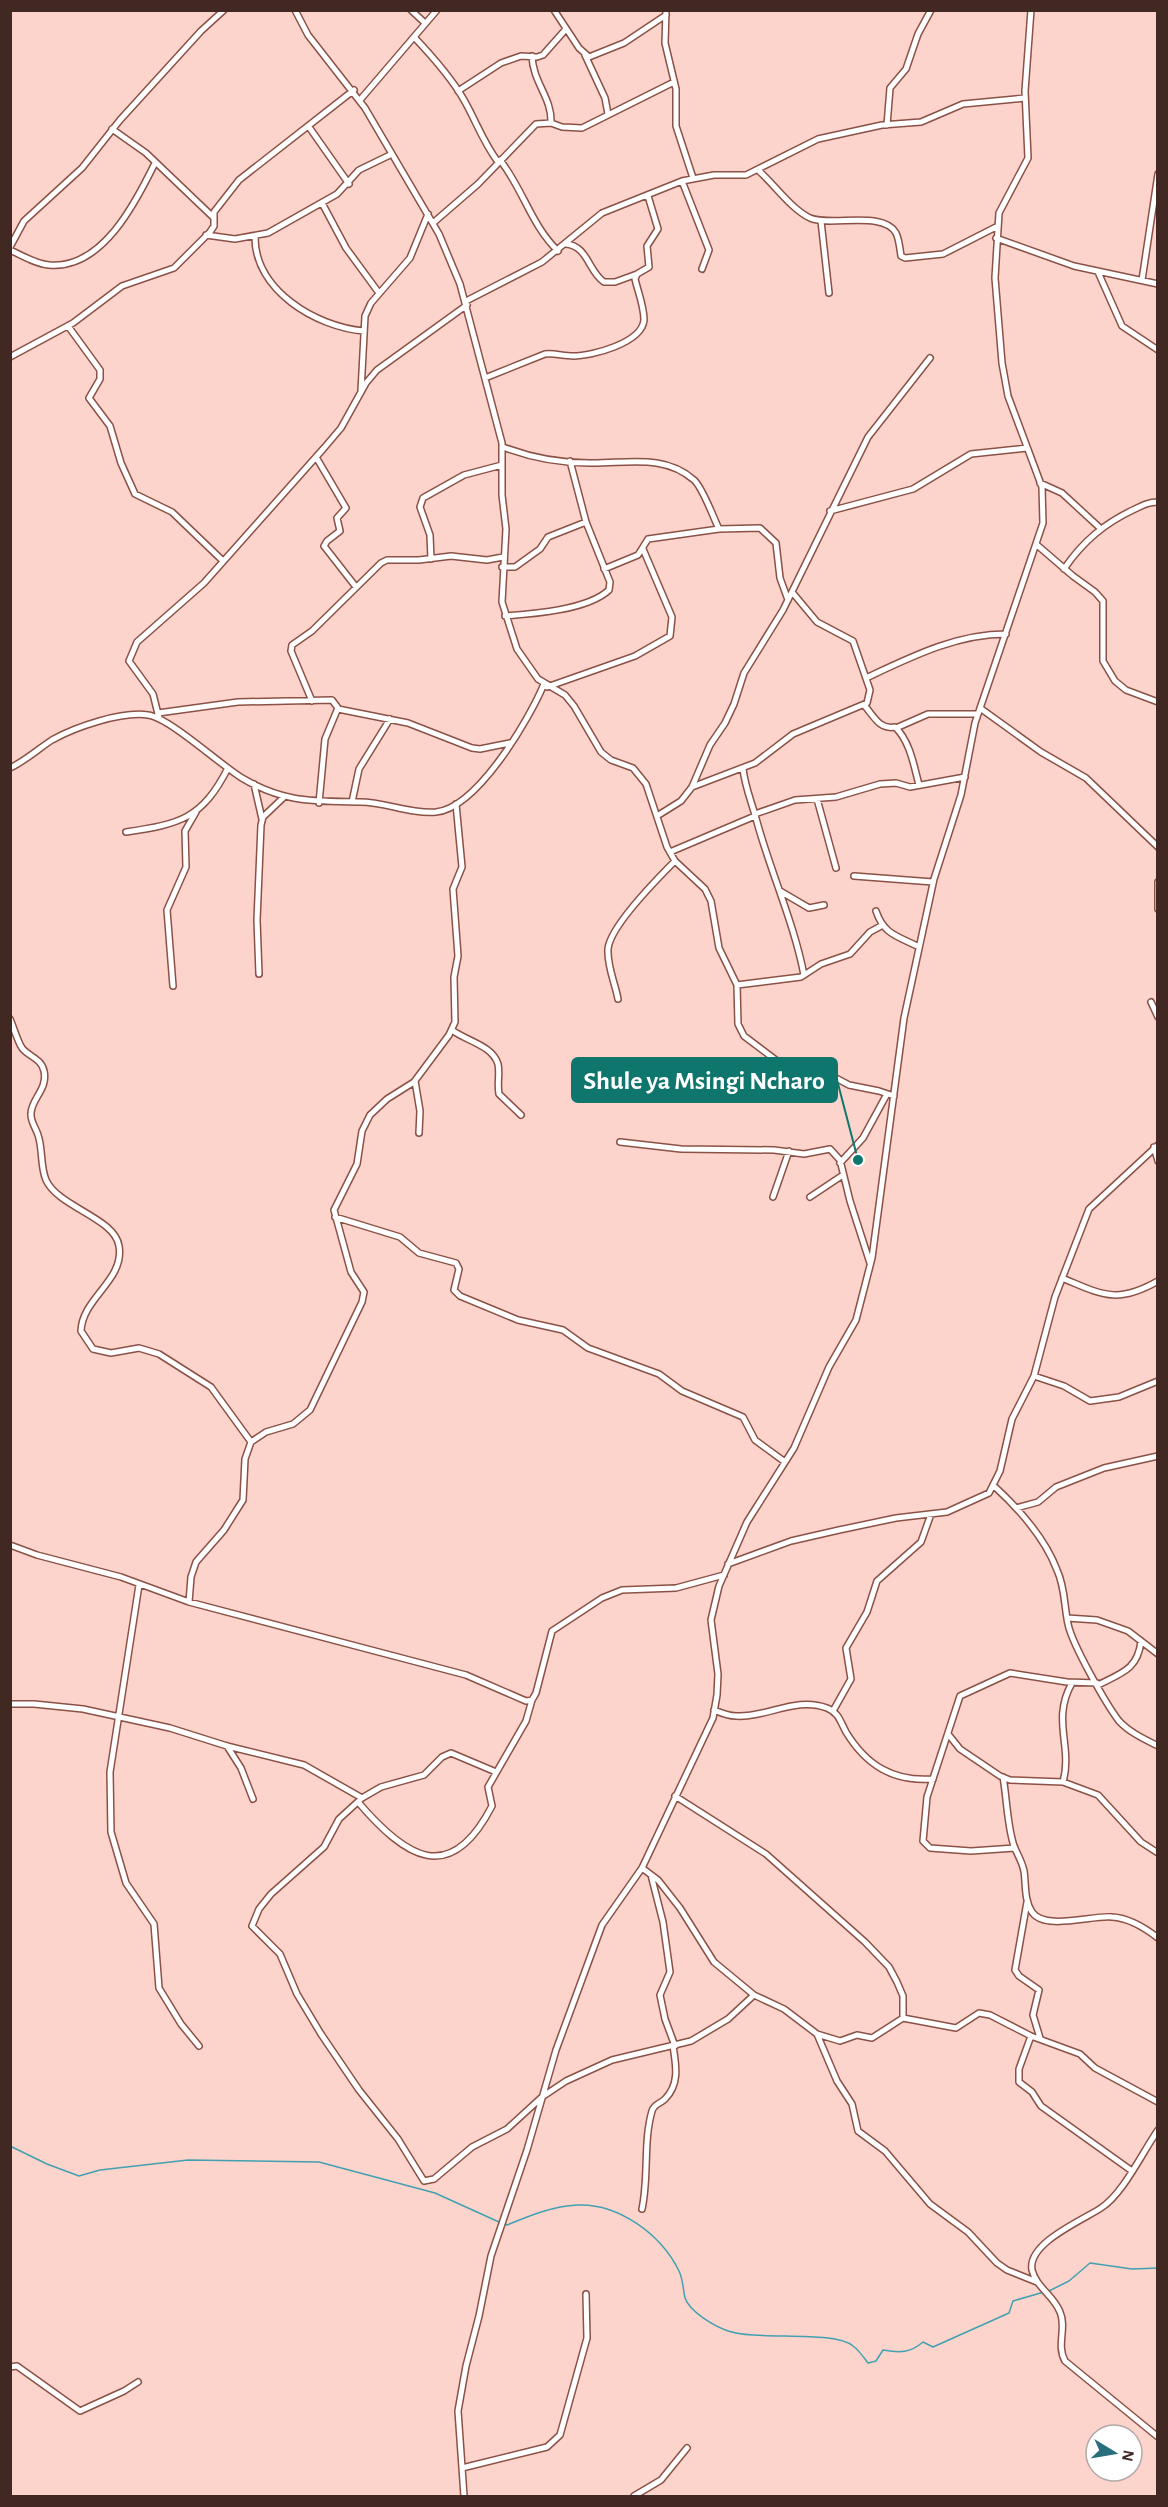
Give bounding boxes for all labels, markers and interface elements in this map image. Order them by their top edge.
callout: Shule ya Msingi Ncharo [572,1058,837,1102]
text: Shule ya Msingi Ncharo [583,1068,825,1094]
north arrow [1084,2423,1144,2483]
text: N [1119,2449,1137,2463]

